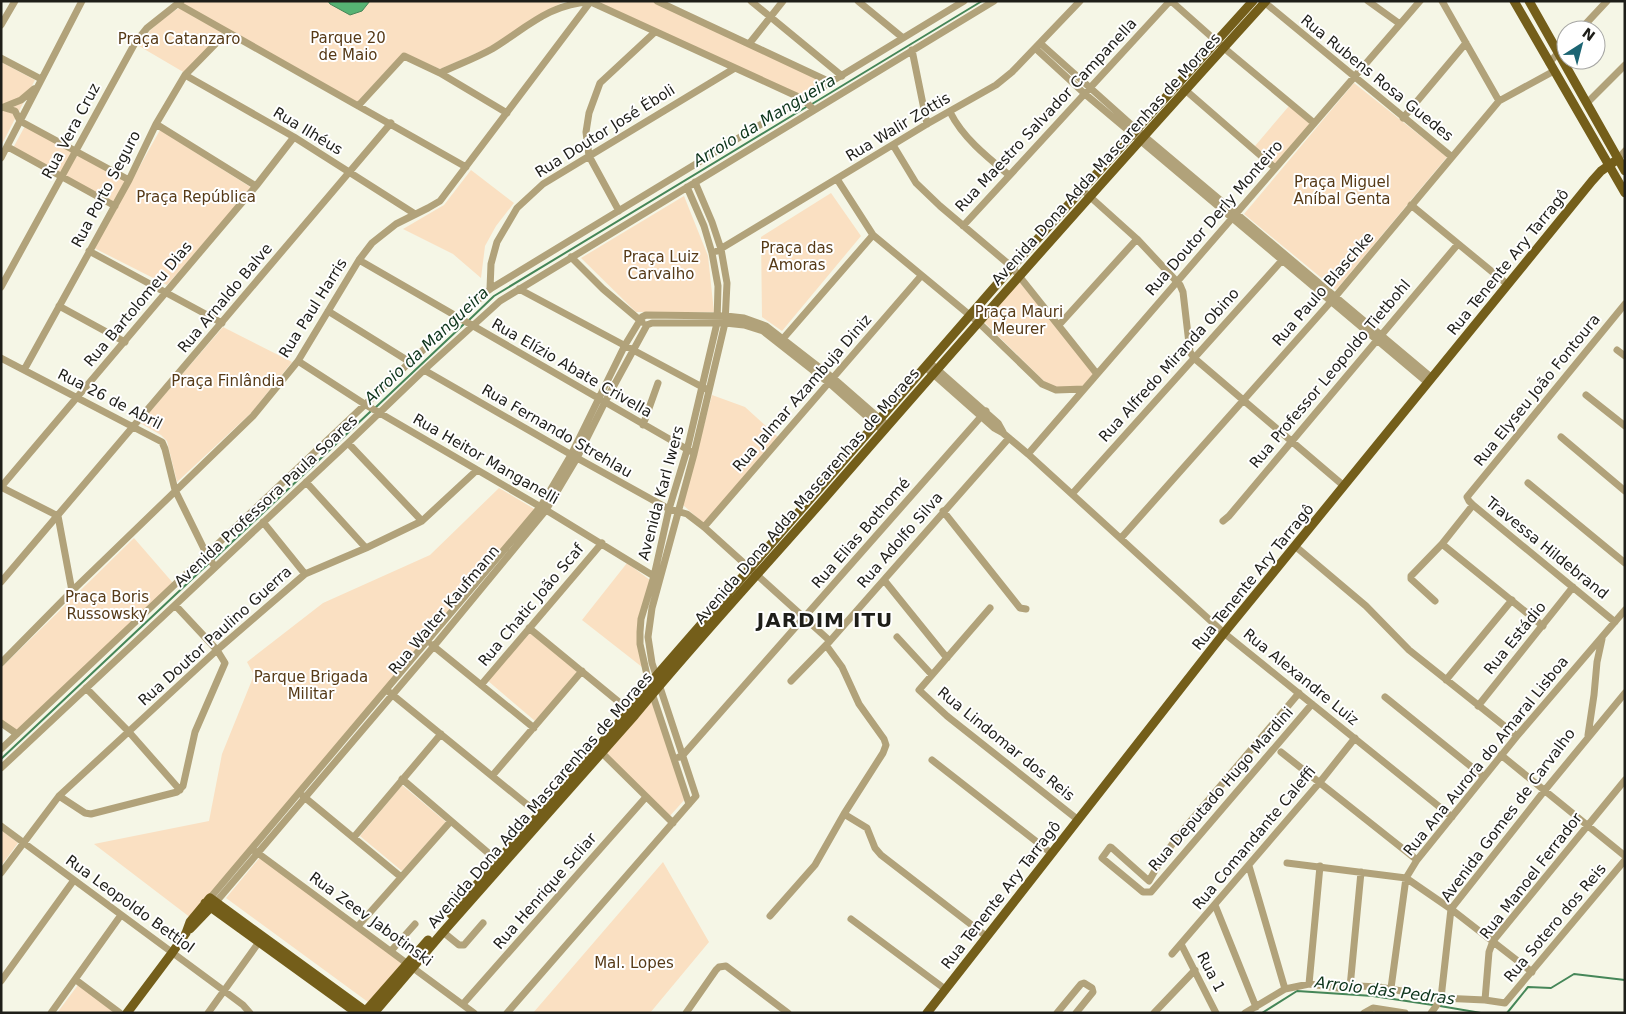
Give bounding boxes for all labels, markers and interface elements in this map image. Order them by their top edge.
street label: Rua Rubens Rosa Guedes [1297,11,1457,145]
street label: Rua Maestro Salvador Campanella [951,15,1141,215]
north arrow [1556,20,1606,70]
text: N [1579,25,1598,44]
park label: Parque 20 de Maio [310,29,386,64]
street label: Avenida Dona Adda Mascarenhas de Moraes [988,29,1224,289]
park label: Praça Catanzaro [118,30,240,48]
water label: Arroio da Mangueira [689,70,839,171]
street label: Rua Vera Cruz [38,80,104,182]
street label: Rua Doutor José Éboli [531,80,678,181]
street label: Rua Walir Zottis [842,89,954,165]
street label: Rua Ilhéus [270,103,346,159]
street label: Rua Porto Seguro [68,128,144,250]
street label: Rua Doutor Derly Monteiro [1142,137,1286,299]
park label: Praça Miguel Aníbal Genta [1293,173,1391,208]
street label: Rua Tenente Ary Tarragô [1443,185,1573,339]
park label: Praça República [136,188,256,206]
street label: Rua Paulo Blaschke [1269,228,1377,350]
street label: Rua Bartolomeu Dias [80,238,196,370]
park label: Praça das Amoras [761,239,834,274]
street label: Rua Arnaldo Balve [174,240,276,356]
park label: Praça Luiz Carvalho [623,248,699,283]
street label: Rua Paul Harris [275,255,351,361]
street label: Rua Professor Leopoldo Tietbohl [1246,276,1414,472]
water label: Arroio da Mangueira [360,283,492,409]
street label: Rua Alfredo Miranda Obino [1095,284,1243,446]
park label: Praça Mauri Meurer [975,303,1063,338]
street label: Rua Elyseu João Fontoura [1470,310,1604,470]
street label: Rua Jalmar Azambuja Diniz [729,311,875,475]
street label: Rua Elízio Abate Crivella [489,315,655,421]
street label: Avenida Dona Adda Mascarenhas de Moraes [691,364,923,628]
street label: Rua 26 de Abril [55,365,165,433]
park label: Praça Finlândia [171,372,285,390]
street label: Rua Fernando Strehlau [479,381,635,481]
street label: Rua Heitor Manganelli [410,410,562,508]
street label: Avenida Professora Paula Soares [171,411,361,591]
street label: Avenida Karl Iwers [634,424,688,562]
street label: Rua Elias Bothomé [808,474,914,592]
street label: Rua Adolfo Silva [853,488,947,592]
street label: Travessa Hildebrand [1481,492,1612,603]
street label: Rua Tenente Ary Tarragô [1188,500,1318,654]
street label: Rua Chatic João Scaf [474,540,588,670]
street label: Rua Walter Kaufmann [385,542,503,678]
street label: Rua Doutor Paulino Guerra [135,562,295,710]
park label: Praça Boris Russowsky [65,588,149,623]
street label: Rua Estádio [1480,598,1550,678]
district label: JARDIM ITU [755,608,893,632]
street label: Rua Alexandre Luiz [1240,625,1362,729]
street label: Rua Ana Aurora do Amaral Lisboa [1400,652,1572,860]
park label: Parque Brigada Militar [254,668,368,703]
street label: Avenida Dona Adda Mascarenhas de Moraes [424,668,656,932]
street label: Rua Lindomar dos Reis [934,683,1078,805]
street label: Rua Deputado Hugo Mardini [1145,703,1297,875]
street label: Avenida Gomes de Carvalho [1437,725,1579,905]
street label: Rua Comandante Caleffi [1189,763,1319,913]
street label: Rua Manoel Ferrador [1476,809,1586,943]
street label: Rua Tenente Ary Tarragô [938,817,1064,973]
street label: Rua Henrique Scliar [490,829,601,953]
street label: Rua Leopoldo Bettiol [62,851,198,957]
street label: Rua Sotero dos Reis [1500,860,1610,986]
street label: Rua Zeev Jabotinski [306,868,436,970]
street label: Rua 1 [1193,949,1229,995]
park label: Mal. Lopes [594,954,674,972]
water label: Arroio das Pedras [1313,972,1456,1009]

